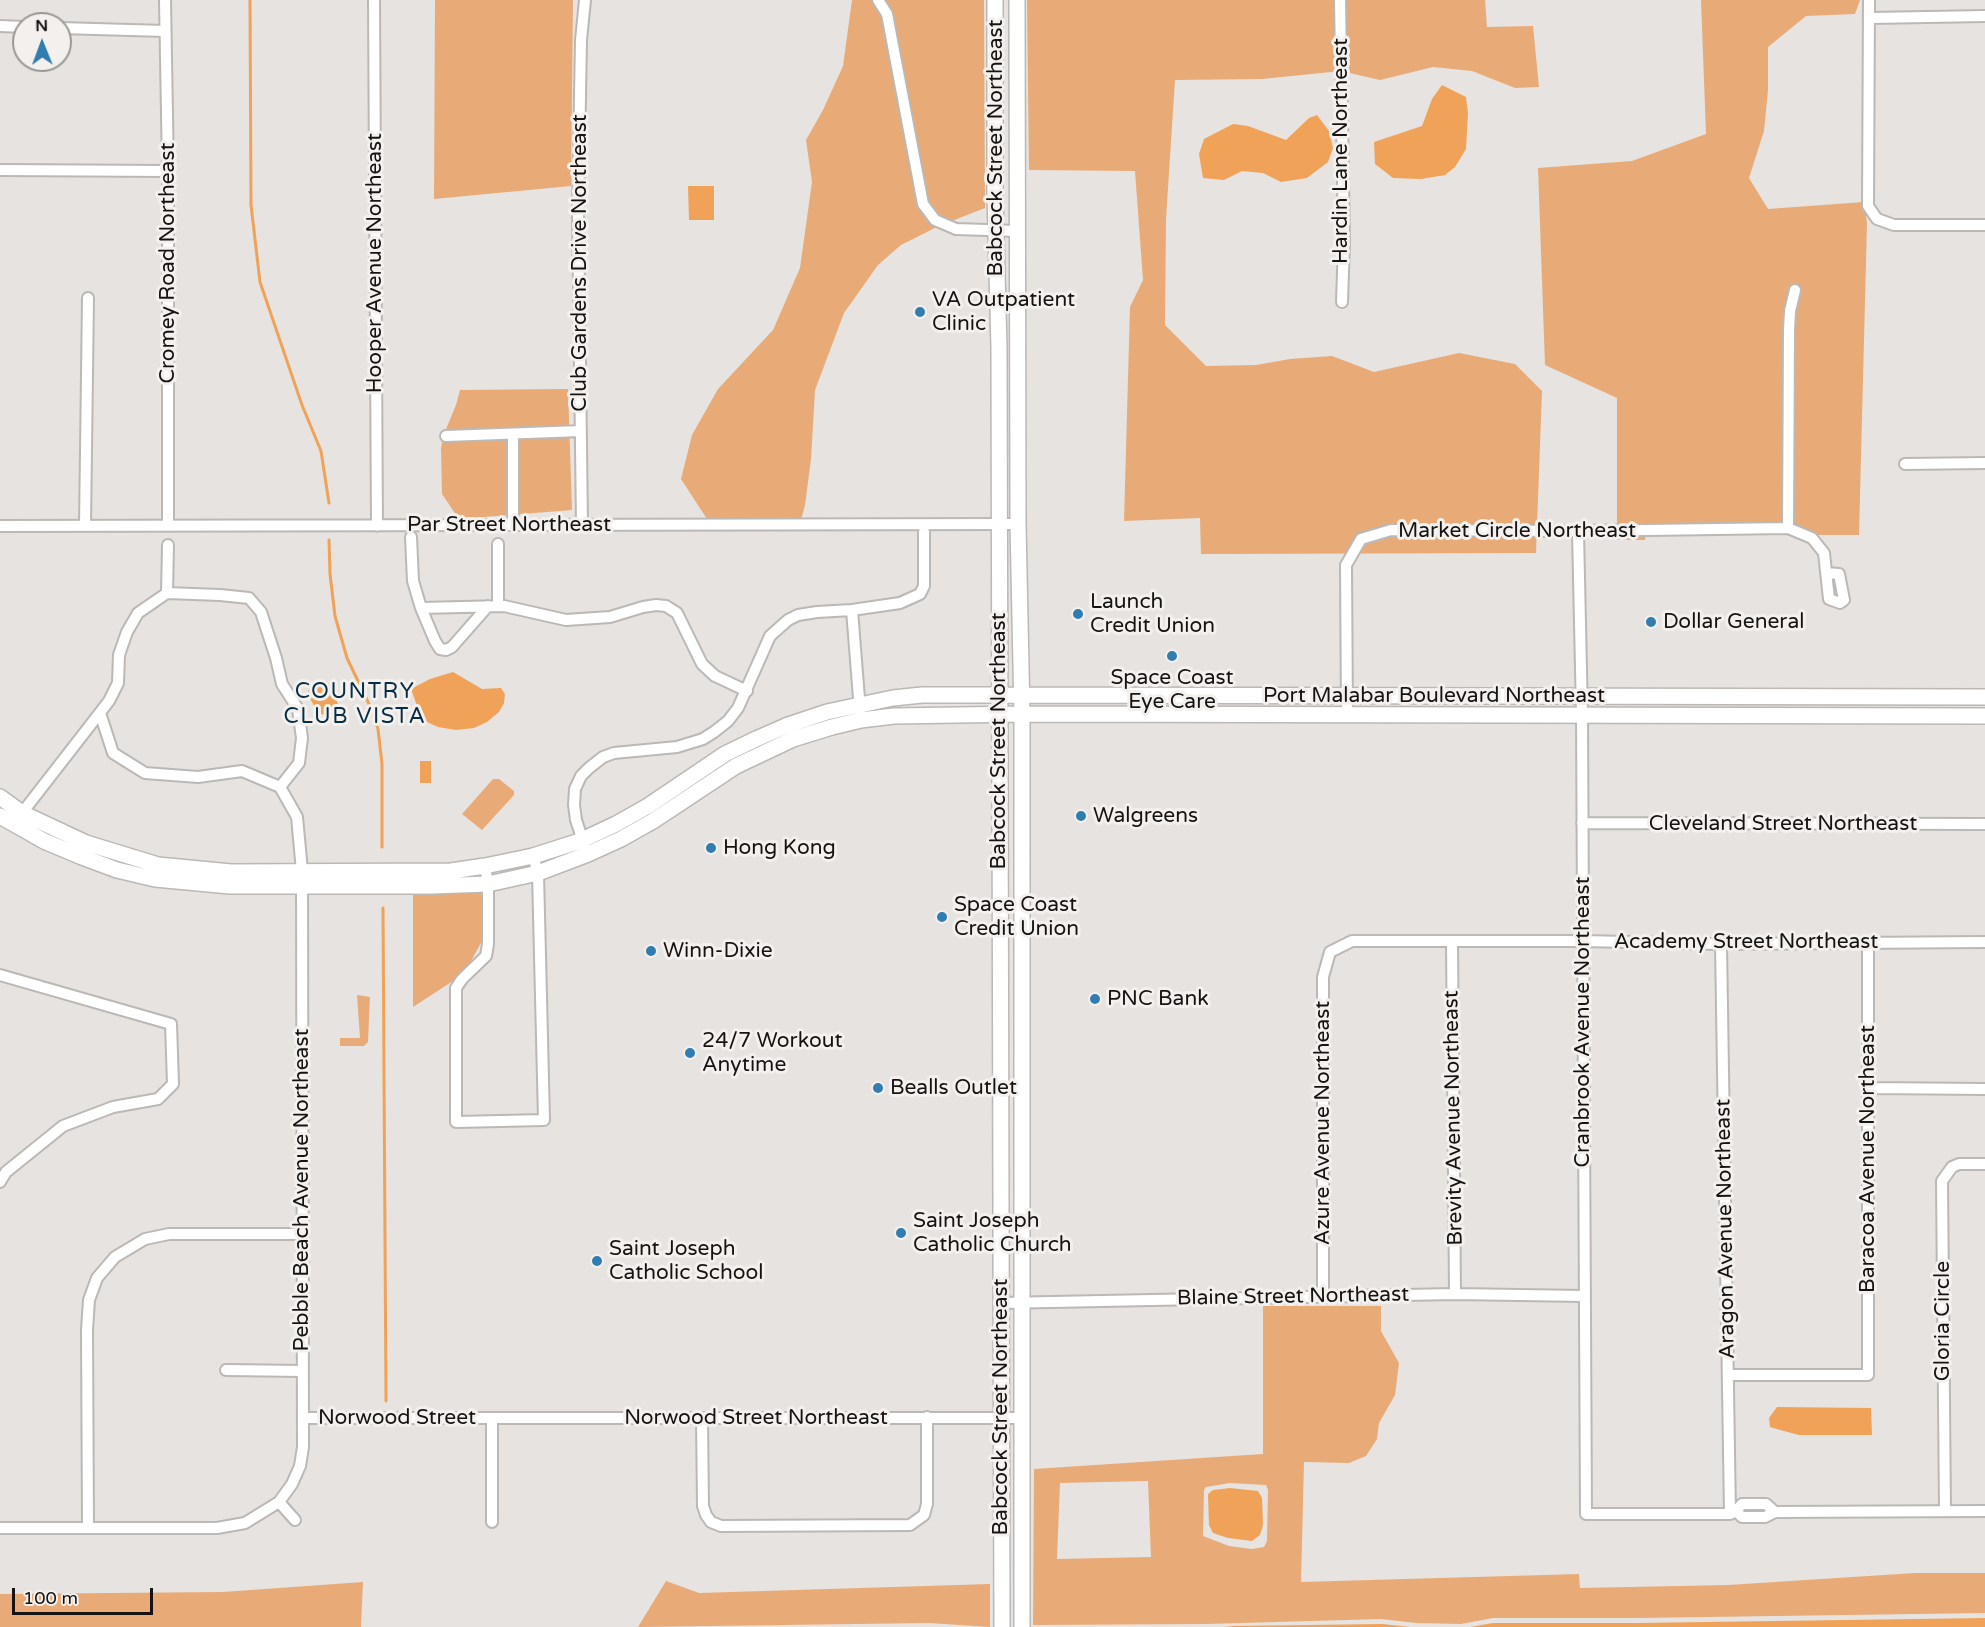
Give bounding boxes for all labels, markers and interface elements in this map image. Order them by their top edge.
north arrow [12,12,72,72]
text: N [35,16,48,36]
street label: Babcock Street Northeast [983,20,1009,276]
street label: Hardin Lane Northeast [1328,38,1354,264]
street label: Club Gardens Drive Northeast [567,114,593,412]
street label: Hooper Avenue Northeast [362,133,388,393]
street label: Cromey Road Northeast [155,143,181,383]
place label: VA Outpatient Clinic [932,287,1075,337]
marker: VA Outpatient Clinic [913,305,927,319]
street label: Par Street Northeast [407,512,611,538]
street label: Market Circle Northeast [1398,518,1636,544]
place label: Launch Credit Union [1090,589,1215,639]
marker: Launch Credit Union [1071,607,1085,621]
place label: Dollar General [1663,609,1804,635]
street label: Babcock Street Northeast [986,613,1012,869]
marker: Dollar General [1644,615,1658,629]
marker: Space Coast Eye Care [1165,649,1179,663]
place label: Space Coast Eye Care [1110,665,1234,715]
district label: COUNTRY CLUB VISTA [284,679,426,730]
street label: Port Malabar Boulevard Northeast [1263,683,1605,709]
place label: Walgreens [1093,803,1198,829]
marker: Walgreens [1074,809,1088,823]
street label: Cleveland Street Northeast [1649,811,1917,837]
place label: Hong Kong [723,835,836,861]
marker: Hong Kong [704,841,718,855]
street label: Cranbrook Avenue Northeast [1570,876,1596,1168]
place label: Space Coast Credit Union [954,892,1079,942]
marker: Space Coast Credit Union [935,910,949,924]
street label: Academy Street Northeast [1614,929,1878,955]
place label: Winn-Dixie [663,938,773,964]
marker: Winn-Dixie [644,944,658,958]
place label: PNC Bank [1107,986,1209,1012]
street label: Brevity Avenue Northeast [1439,990,1469,1246]
marker: PNC Bank [1088,992,1102,1006]
street label: Azure Avenue Northeast [1310,1001,1336,1245]
street label: Baracoa Avenue Northeast [1855,1025,1881,1293]
place label: 24/7 Workout Anytime [702,1028,842,1078]
street label: Pebble Beach Avenue Northeast [289,1029,315,1351]
marker: 24/7 Workout Anytime [683,1046,697,1060]
place label: Bealls Outlet [890,1075,1017,1101]
marker: Bealls Outlet [871,1081,885,1095]
street label: Aragon Avenue Northeast [1711,1099,1741,1359]
place label: Saint Joseph Catholic Church [913,1208,1072,1258]
marker: Saint Joseph Catholic Church [894,1226,908,1240]
place label: Saint Joseph Catholic School [609,1236,764,1286]
marker: Saint Joseph Catholic School [590,1254,604,1268]
street label: Gloria Circle [1930,1261,1956,1381]
street label: Babcock Street Northeast [988,1279,1014,1535]
street label: Blaine Street Northeast [1177,1282,1409,1312]
street label: Norwood Street [318,1405,476,1431]
street label: Norwood Street Northeast [624,1405,888,1431]
scale bar [15,1576,156,1614]
text: 100 m [23,1587,78,1609]

